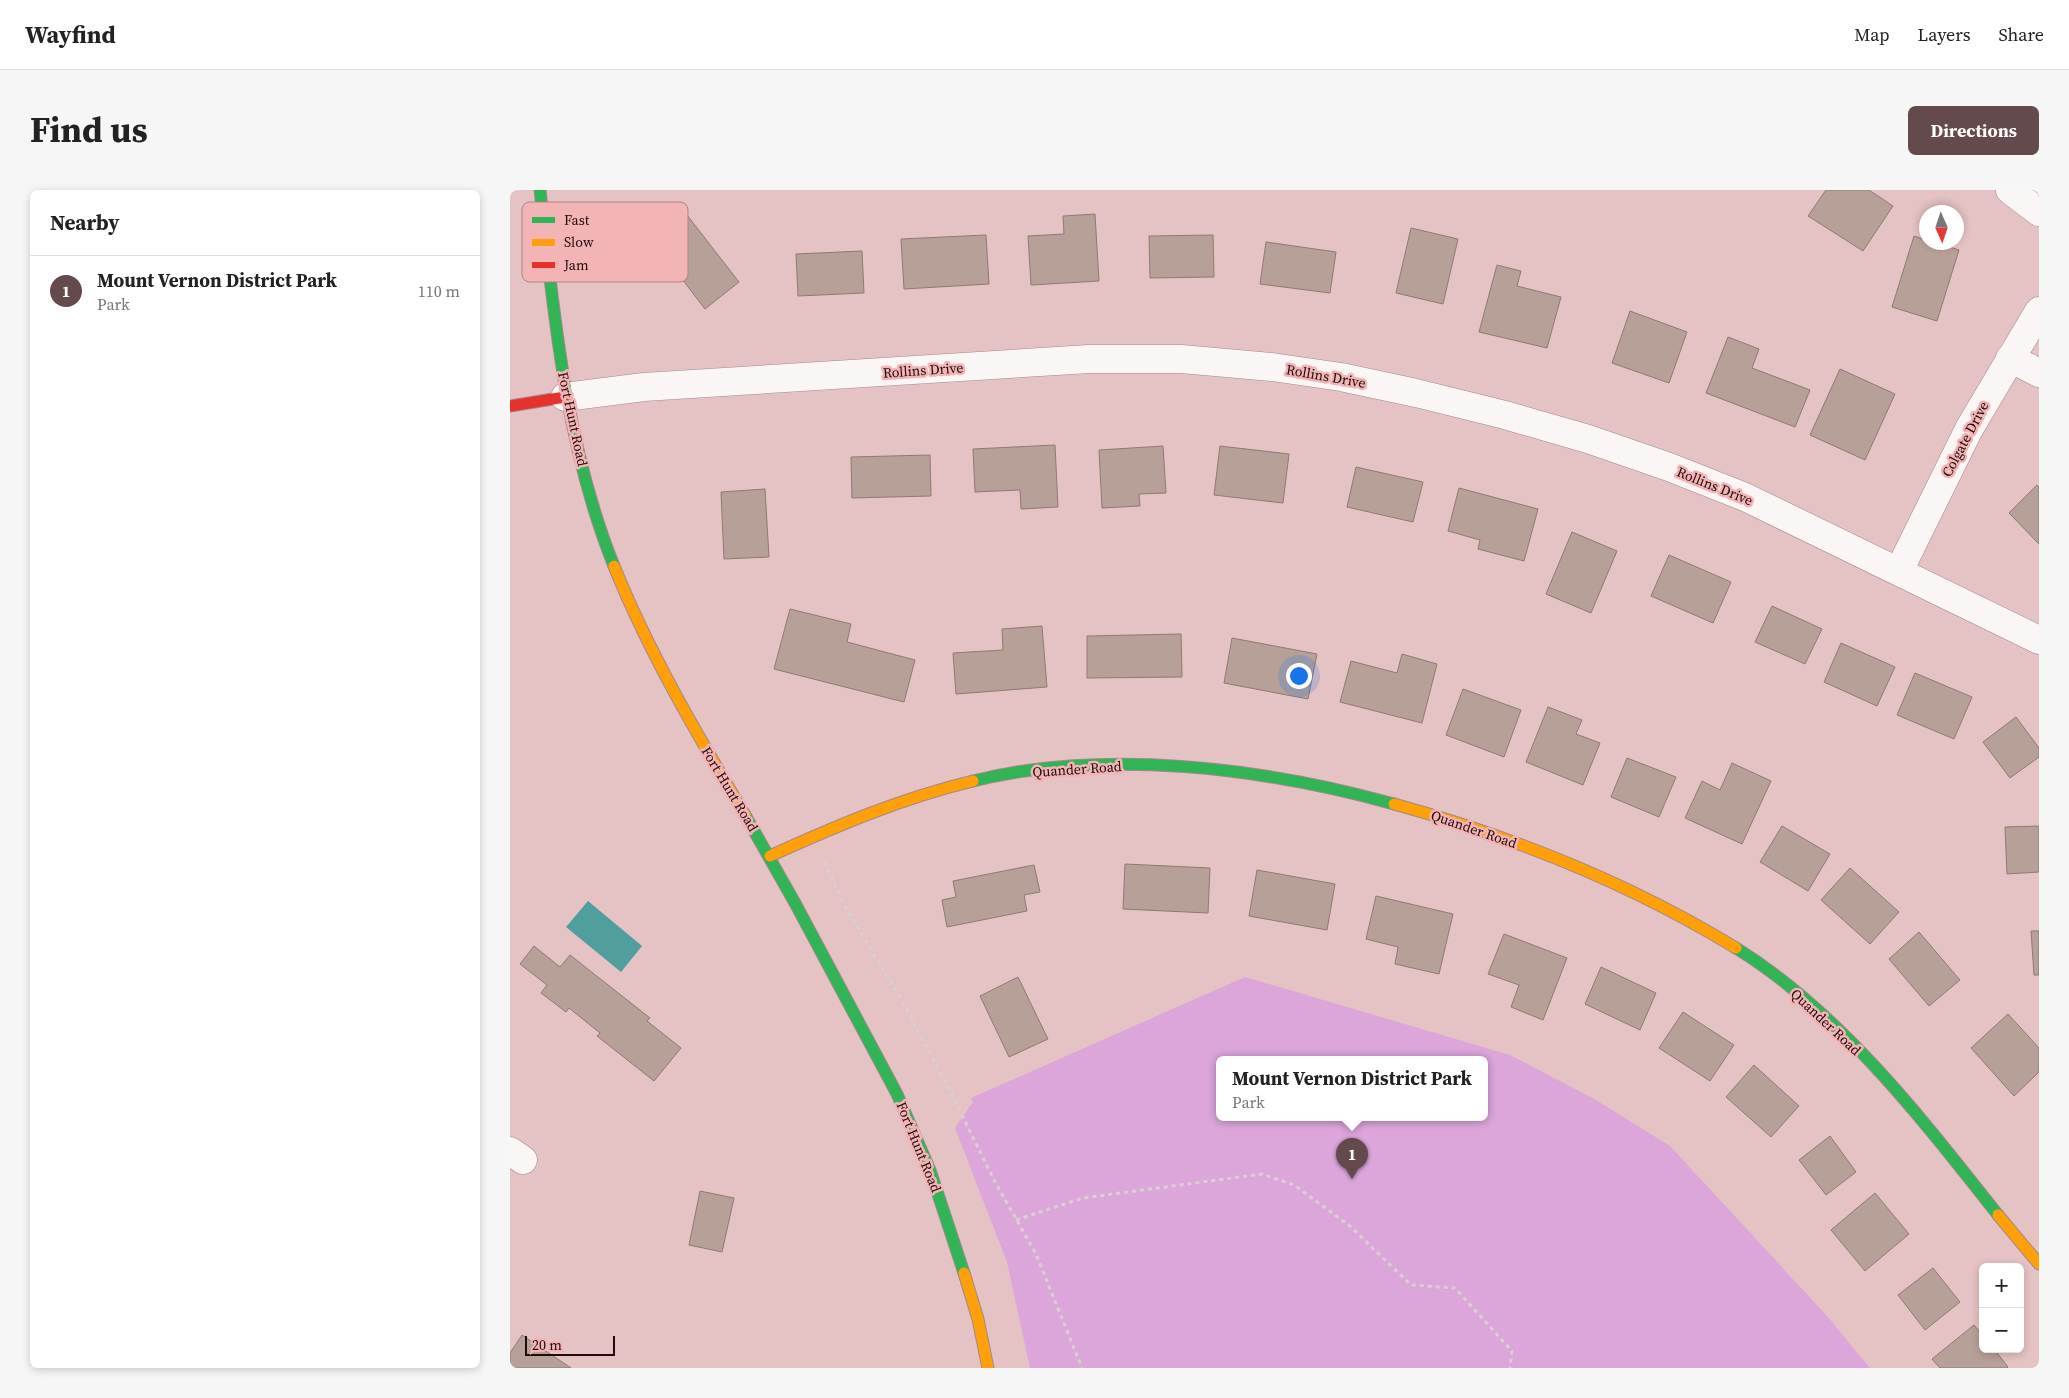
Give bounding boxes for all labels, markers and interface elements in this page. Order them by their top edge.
text: Wayfind [25,18,116,51]
text: Map [1854,22,1889,47]
text: Layers [1917,22,1970,47]
text: Share [1998,22,2044,47]
text: Find us [30,106,148,154]
button: Directions [1908,106,2039,155]
legend [522,202,688,282]
north arrow [1919,205,1964,250]
text: Nearby [50,208,120,237]
text: Fast [564,210,590,230]
text: Slow [564,232,594,252]
text: Jam [563,255,589,275]
text: Mount Vernon District Park [97,267,337,293]
text: 1 [62,280,70,302]
text: 110 m [418,280,460,302]
text: Park [97,293,130,315]
street label: Rollins Drive [882,357,964,383]
street label: Rollins Drive [1285,359,1367,393]
street label: Fort Hunt Road [553,370,593,468]
street label: Colgate Drive [1937,398,1993,480]
street label: Rollins Drive [1674,462,1756,510]
your location [1286,663,1312,689]
street label: Fort Hunt Road [697,743,763,835]
street label: Quander Road [1032,756,1122,782]
street label: Quander Road [1428,805,1520,853]
street label: Quander Road [1786,984,1866,1060]
popup [1216,1056,1488,1121]
text: Mount Vernon District Park [1232,1065,1472,1091]
text: Park [1232,1091,1265,1113]
street label: Fort Hunt Road [892,1099,946,1195]
pin: 1 [1336,1138,1368,1179]
map controls [1979,1263,2024,1353]
button: + [1979,1263,2024,1308]
button: − [1979,1308,2024,1353]
scale bar [525,1333,615,1356]
text: 20 m [532,1335,562,1355]

